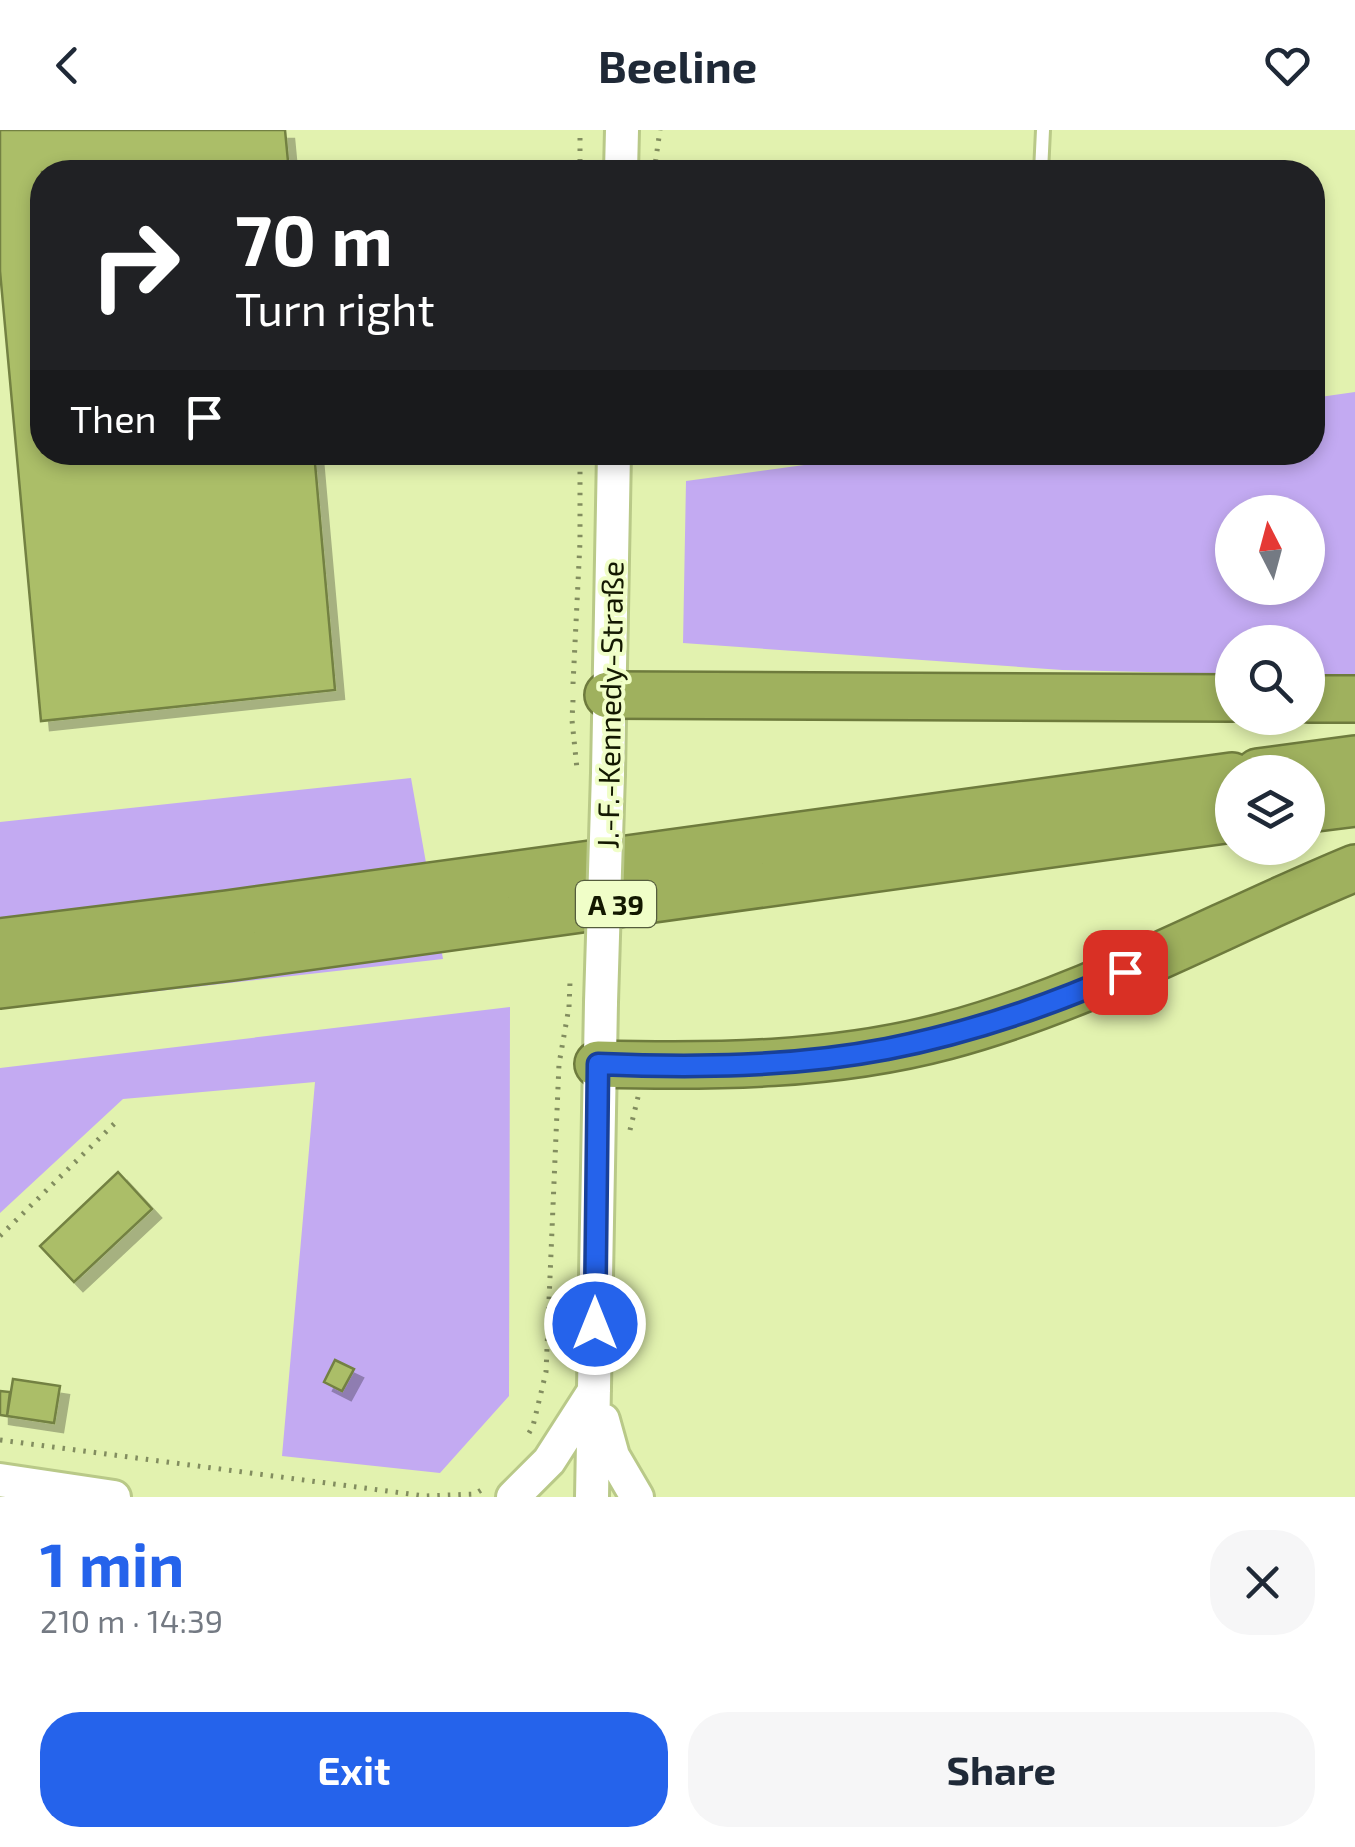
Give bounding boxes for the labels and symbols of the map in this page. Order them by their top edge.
north arrow [1215,495,1325,605]
street label: J.-F.-Kennedy-Straße [588,561,630,849]
road number: A 39 [576,881,656,927]
pin [1083,930,1168,1015]
position arrow [543,1272,647,1376]

